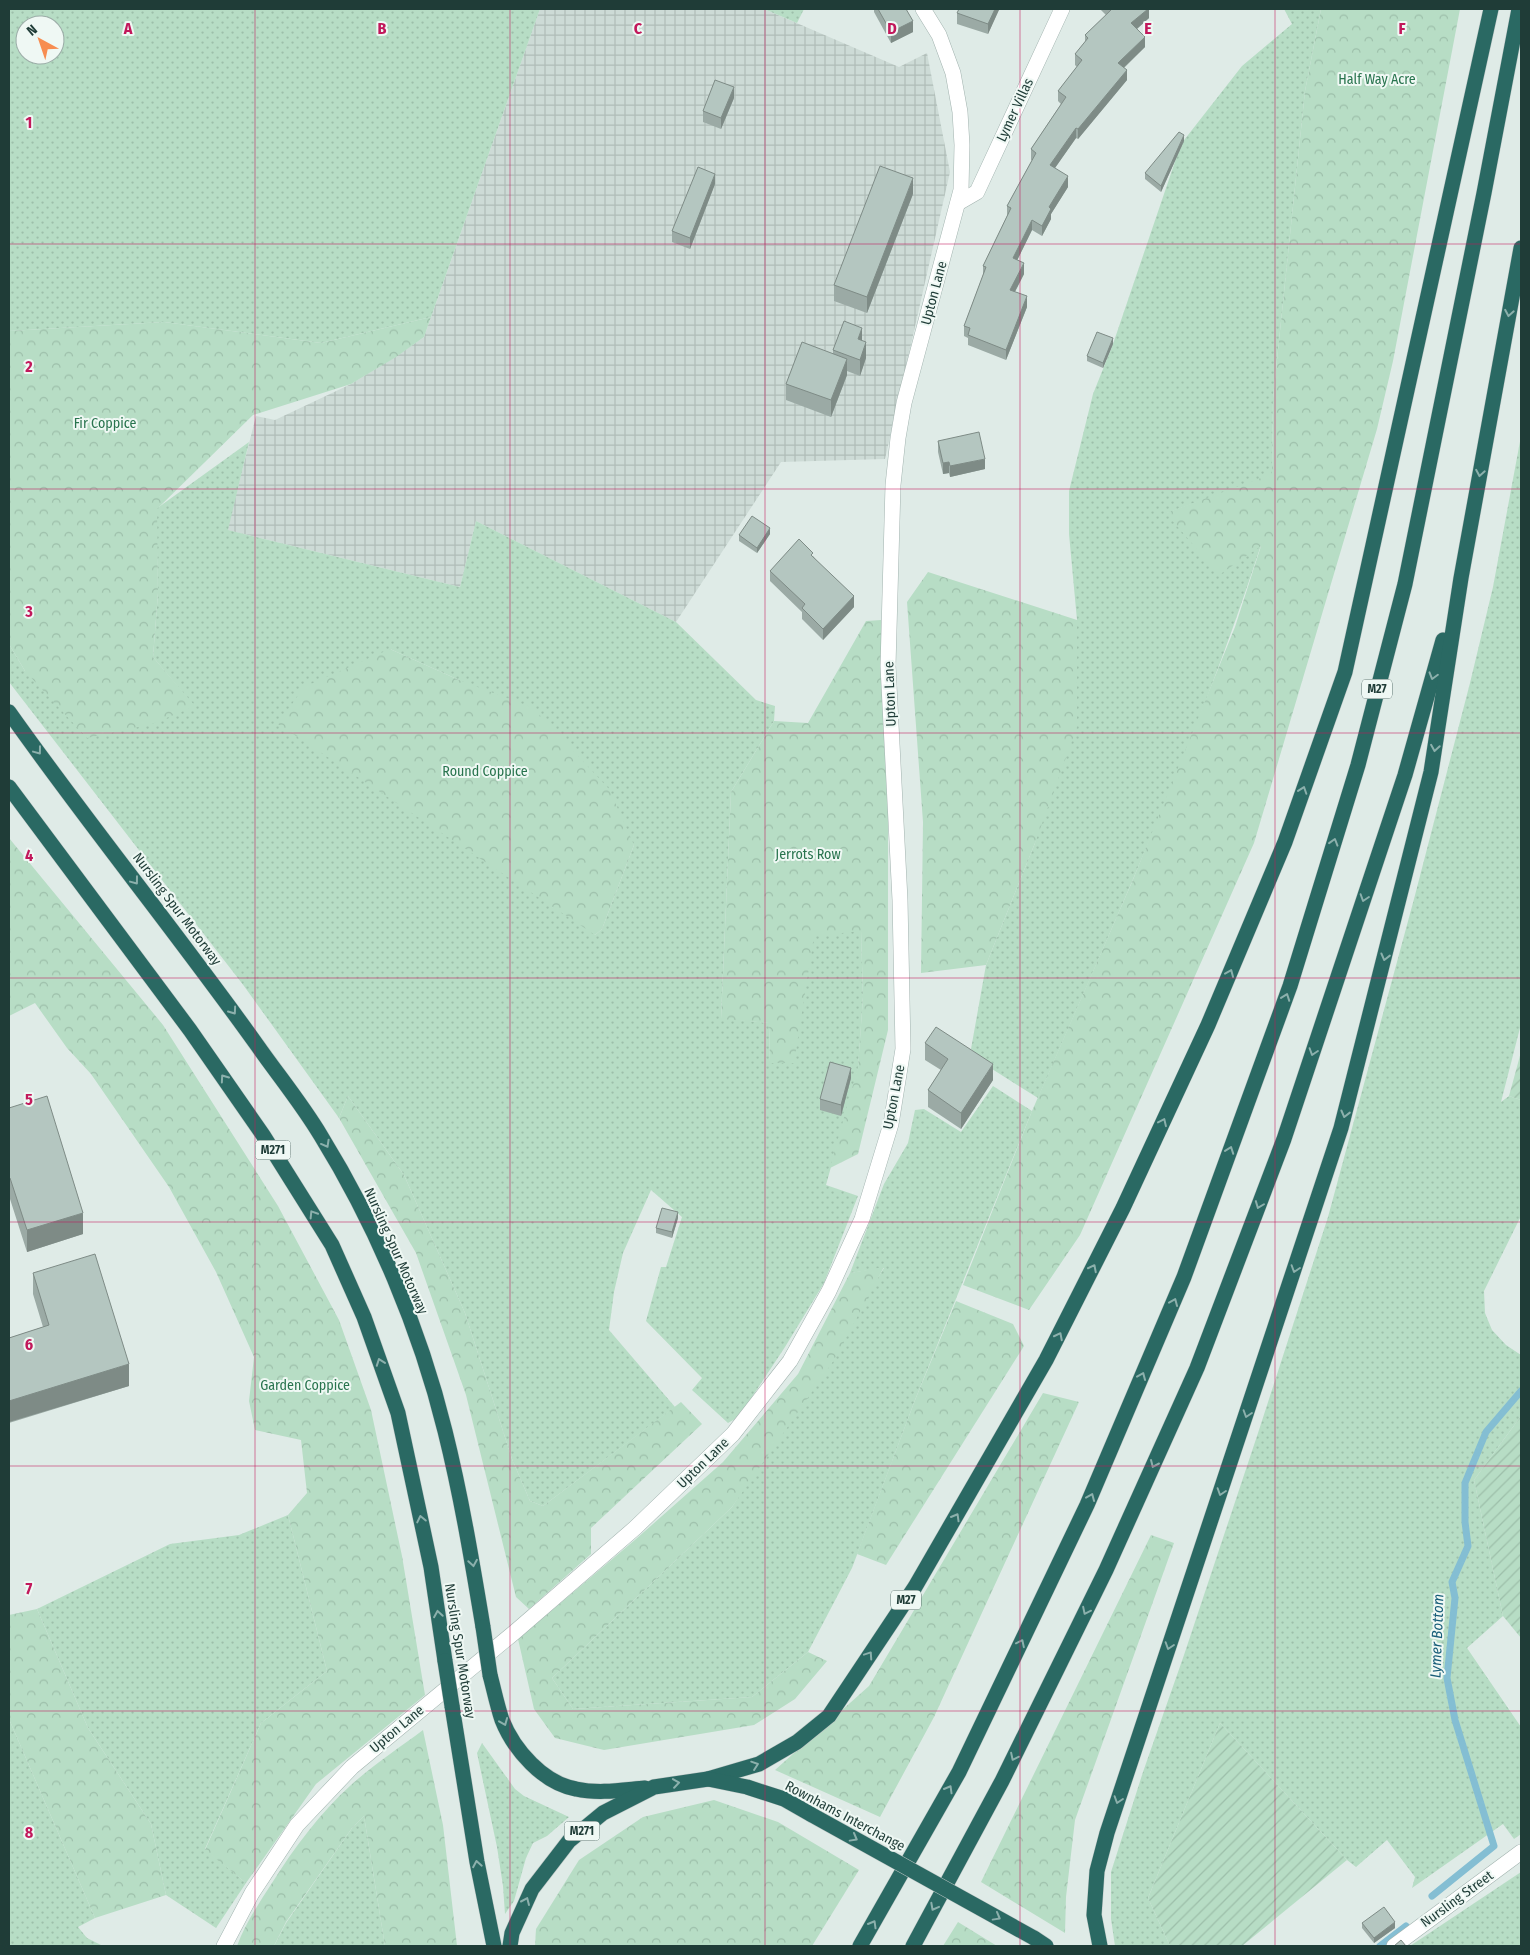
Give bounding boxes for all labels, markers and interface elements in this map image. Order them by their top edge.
north arrow [15,15,65,65]
text: A [123,19,133,38]
text: B [378,19,387,38]
text: C [634,19,643,38]
text: D [887,19,897,38]
text: E [1144,19,1152,38]
text: F [1398,19,1406,38]
text: N [23,21,41,40]
park label: Half Way Acre [1338,71,1416,88]
street label: Lymer Villas [993,76,1037,144]
text: 1 [26,113,32,132]
street label: Upton Lane [917,259,951,327]
one-way arrow [1505,308,1515,317]
text: 2 [24,357,33,376]
park label: Fir Coppice [74,415,136,432]
one-way arrow [1476,468,1486,477]
text: 3 [24,602,33,621]
street label: Upton Lane [880,661,900,727]
one-way arrow [1429,671,1439,679]
road number: M27 [1362,680,1392,699]
one-way arrow [1430,744,1441,752]
one-way arrow [32,745,40,754]
park label: Round Coppice [442,763,528,780]
one-way arrow [1297,786,1307,795]
one-way arrow [1328,838,1338,846]
text: 4 [25,846,33,865]
park label: Jerrots Row [775,846,841,863]
street label: Nursling Spur Motorway [129,849,225,969]
one-way arrow [130,875,138,884]
one-way arrow [1360,893,1370,901]
one-way arrow [1380,952,1390,960]
one-way arrow [1223,969,1234,978]
one-way arrow [1280,993,1290,1002]
one-way arrow [227,1005,236,1015]
one-way arrow [1309,1047,1319,1056]
street label: Upton Lane [879,1063,909,1131]
one-way arrow [221,1075,230,1084]
text: 5 [25,1090,33,1109]
one-way arrow [1340,1110,1351,1119]
one-way arrow [1157,1118,1167,1127]
one-way arrow [320,1139,330,1148]
road number: M271 [256,1140,290,1160]
one-way arrow [1224,1146,1234,1154]
street label: Nursling Spur Motorway [360,1185,432,1318]
one-way arrow [1255,1200,1265,1209]
one-way arrow [309,1211,319,1220]
one-way arrow [1087,1264,1097,1273]
one-way arrow [1290,1264,1300,1272]
one-way arrow [1167,1298,1178,1307]
one-way arrow [1053,1332,1063,1341]
text: 6 [25,1335,33,1354]
one-way arrow [376,1358,386,1367]
one-way arrow [1136,1372,1147,1381]
park label: Garden Coppice [260,1377,350,1394]
one-way arrow [1242,1409,1252,1417]
street label: Upton Lane [674,1434,732,1492]
one-way arrow [1149,1459,1160,1468]
one-way arrow [1216,1487,1226,1495]
one-way arrow [1084,1493,1095,1502]
one-way arrow [949,1514,959,1523]
one-way arrow [416,1515,426,1523]
one-way arrow [467,1559,477,1567]
text: 7 [26,1579,33,1598]
street label: Nursling Spur Motorway [441,1582,479,1721]
road number: M27 [891,1590,921,1610]
water label: Lymer Bottom [1427,1594,1447,1678]
one-way arrow [1082,1606,1092,1615]
one-way arrow [433,1609,444,1617]
one-way arrow [1015,1639,1025,1648]
one-way arrow [1165,1641,1175,1649]
one-way arrow [863,1651,872,1661]
street label: Upton Lane [367,1701,428,1757]
one-way arrow [498,1717,508,1725]
one-way arrow [1010,1752,1020,1761]
one-way arrow [750,1761,758,1771]
street label: Rownhams Interchange [782,1777,908,1855]
one-way arrow [672,1779,681,1789]
one-way arrow [943,1786,953,1795]
one-way arrow [1114,1795,1124,1804]
road number: M271 [564,1822,600,1840]
text: 8 [25,1823,34,1842]
one-way arrow [849,1832,858,1842]
one-way arrow [473,1860,483,1869]
street label: Nursling Street [1417,1867,1497,1931]
one-way arrow [520,1897,531,1906]
one-way arrow [930,1901,940,1910]
one-way arrow [991,1911,1000,1921]
one-way arrow [866,1920,876,1929]

